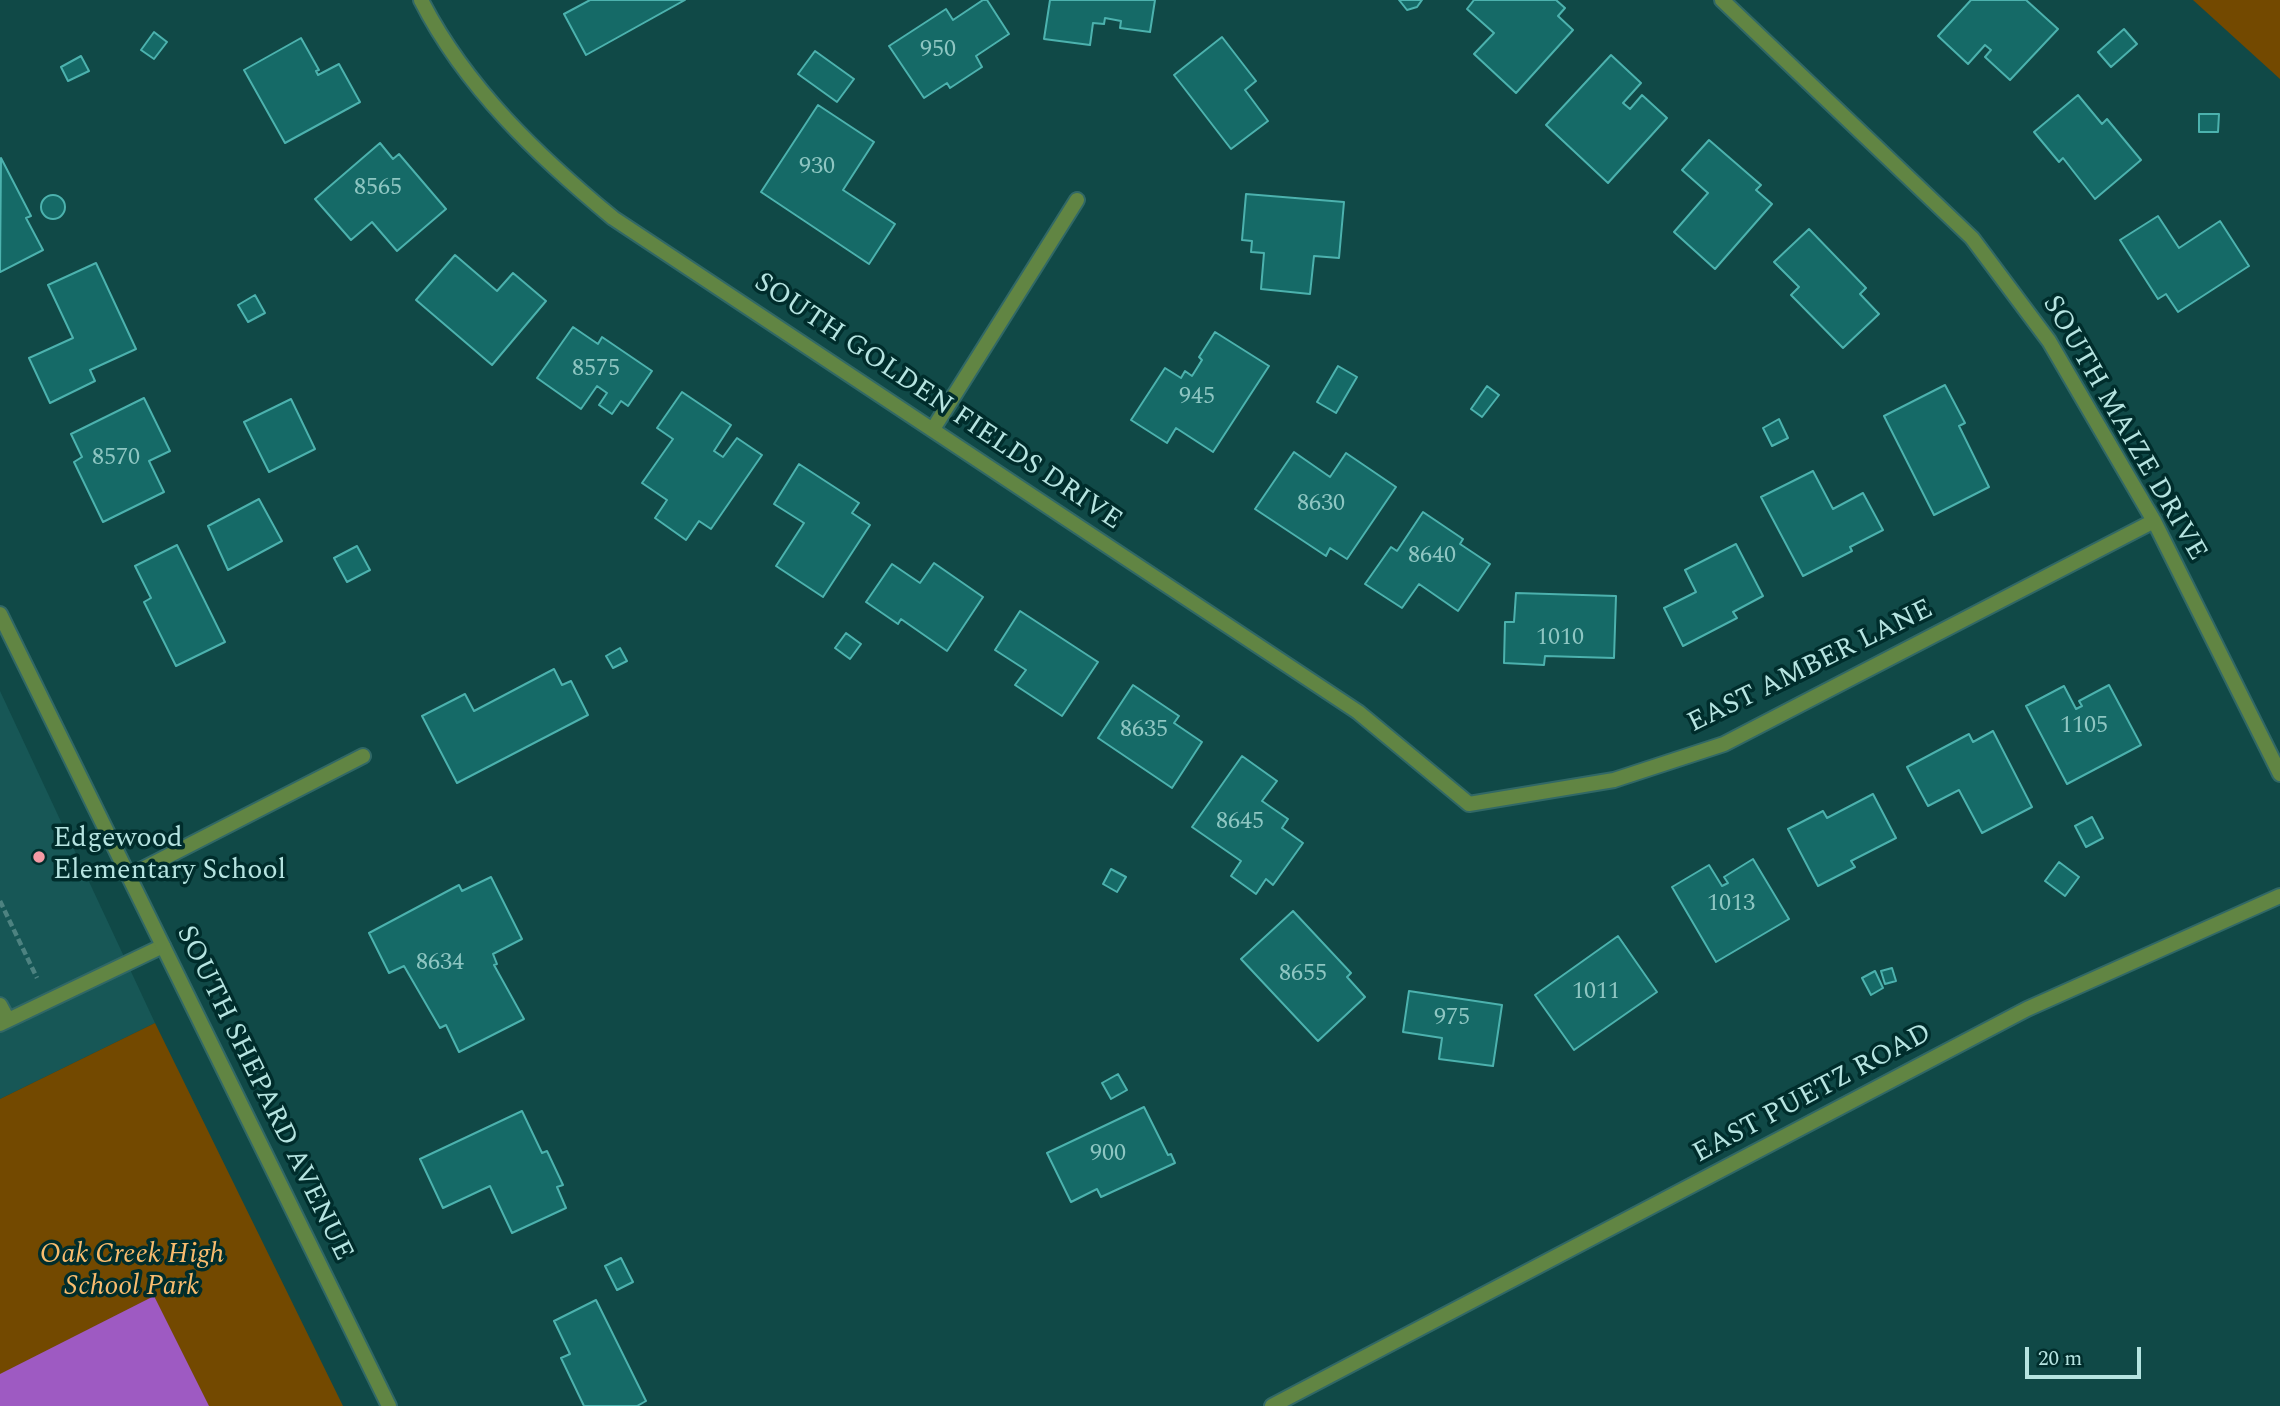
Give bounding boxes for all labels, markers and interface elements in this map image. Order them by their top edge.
house number: 950 [920,37,956,65]
house number: 930 [799,154,835,182]
house number: 8565 [354,175,402,203]
street label: SOUTH GOLDEN FIELDS DRIVE [747,267,1127,539]
street label: SOUTH MAIZE DRIVE [2033,290,2213,568]
house number: 8575 [572,356,620,384]
house number: 945 [1179,384,1215,412]
house number: 8570 [92,445,140,473]
house number: 8630 [1297,491,1345,519]
house number: 8640 [1408,543,1456,571]
street label: EAST AMBER LANE [1683,594,1939,742]
house number: 1010 [1536,625,1584,653]
house number: 1105 [2060,713,2108,741]
house number: 8635 [1120,717,1168,745]
house number: 8645 [1216,809,1264,837]
place label: Edgewood Elementary School [53,824,286,890]
marker: Edgewood Elementary School [31,849,47,865]
house number: 1013 [1707,891,1755,919]
street label: SOUTH SHEPARD AVENUE [167,921,359,1267]
house number: 8634 [416,950,464,978]
house number: 8655 [1279,961,1327,989]
house number: 1011 [1572,979,1620,1007]
house number: 975 [1434,1005,1470,1033]
street label: EAST PUETZ ROAD [1688,1018,1938,1172]
house number: 900 [1090,1141,1126,1169]
park label: Oak Creek High School Park [40,1240,224,1306]
scale bar [2028,1332,2144,1376]
text: 20 m [2038,1343,2082,1375]

